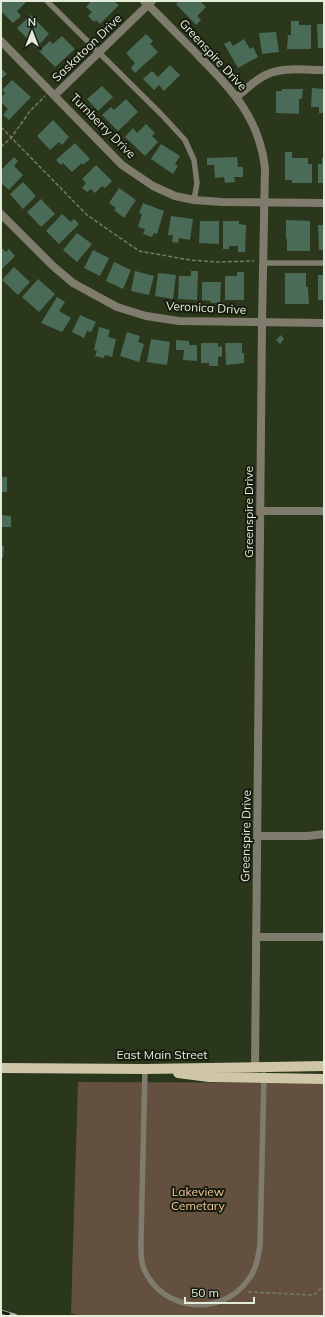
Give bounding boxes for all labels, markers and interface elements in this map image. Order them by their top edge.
street label: Saskatoon Drive [49,11,125,85]
north arrow [12,12,52,52]
text: N [28,15,36,29]
street label: Greenspire Drive [176,16,250,93]
street label: Turnberry Drive [68,90,139,161]
street label: Veronica Drive [165,298,247,317]
street label: Greenspire Drive [241,466,256,558]
street label: Greenspire Drive [237,790,254,882]
street label: East Main Street [116,1047,208,1062]
park label: Lakeview Cemetary [171,1184,226,1213]
scale bar [185,1279,254,1305]
text: 50 m [191,1285,219,1300]

